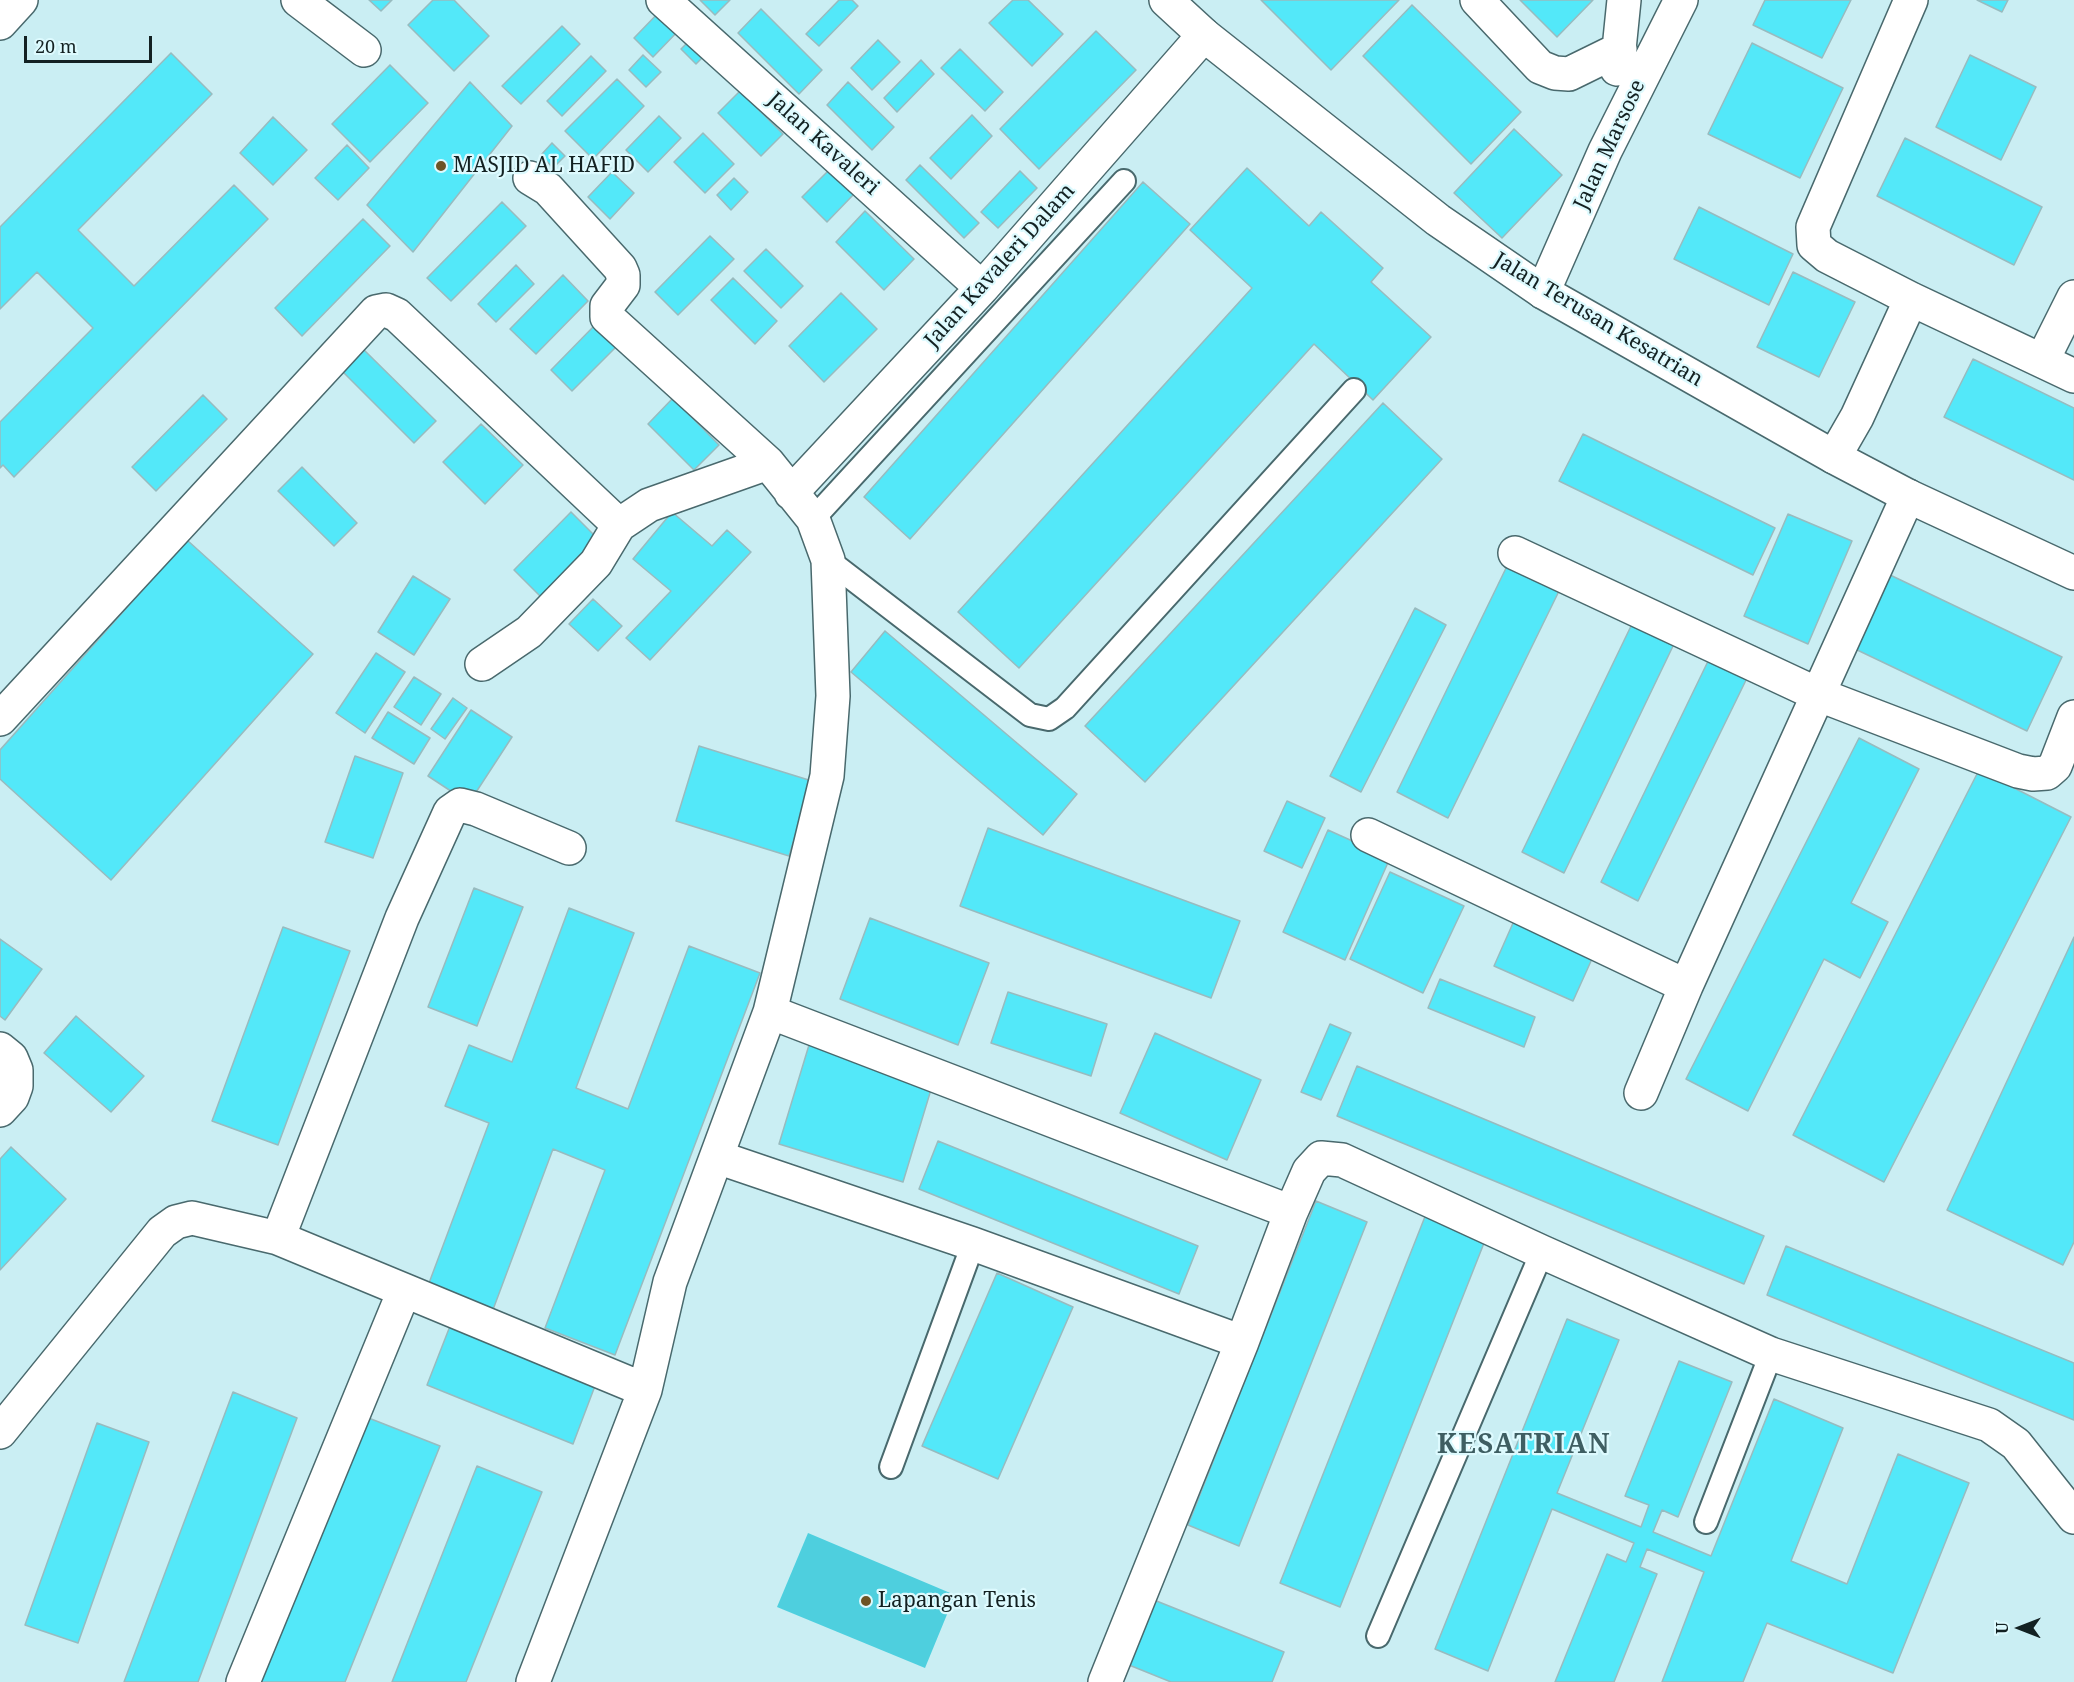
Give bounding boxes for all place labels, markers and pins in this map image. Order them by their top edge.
place label: MASJID AL HAFID [453,153,635,179]
marker: MASJID AL HAFID [434,159,448,173]
place label: Lapangan Tenis [878,1588,1036,1614]
marker: Lapangan Tenis [859,1594,873,1608]

